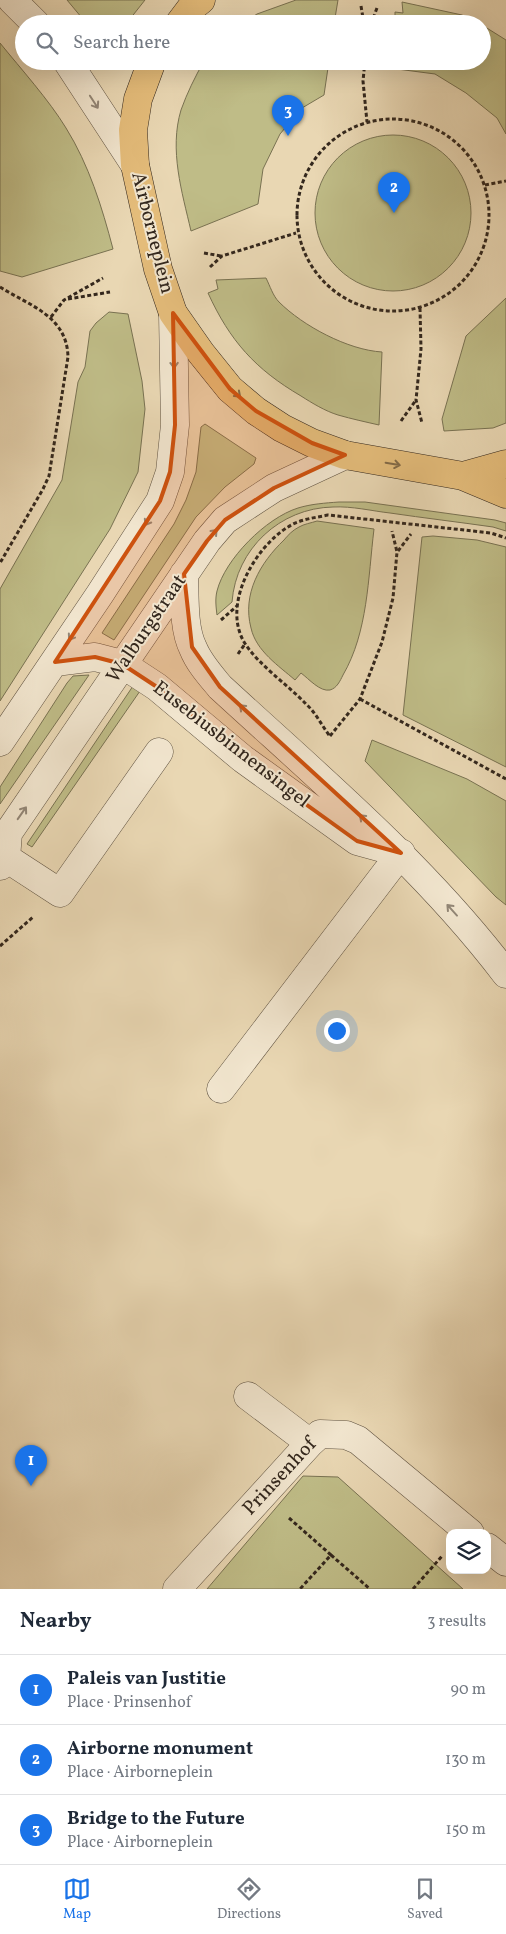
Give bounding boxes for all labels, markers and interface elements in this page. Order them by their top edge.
search box [15,15,491,70]
icon: search [33,29,61,57]
text: Search here [73,30,170,56]
one-way arrow [89,95,99,109]
pin: 3 [272,95,304,136]
street label: Airborneplein [123,169,181,297]
pin: 2 [378,172,410,213]
one-way arrow [169,352,179,369]
one-way arrow [228,386,241,398]
one-way arrow [384,460,400,470]
one-way arrow [144,511,154,525]
one-way arrow [207,528,218,541]
street label: Walburgstraat [100,569,194,689]
one-way arrow [68,627,78,641]
street label: Eusebiusbinnensingel [146,675,316,815]
one-way arrow [239,704,251,716]
one-way arrow [17,806,27,820]
one-way arrow [358,814,371,826]
one-way arrow [446,904,458,917]
your location [324,1018,350,1044]
street label: Prinsenhof [237,1430,325,1522]
pin: 1 [15,1445,47,1486]
map controls [446,1529,491,1574]
button: layers [446,1529,491,1574]
text: Nearby [20,1607,91,1636]
text: 3 results [427,1611,486,1633]
text: Paleis van Justitie [67,1666,226,1692]
text: 1 [33,1679,39,1701]
text: 90 m [450,1679,486,1701]
text: Place · Prinsenhof [67,1692,191,1714]
text: Airborne monument [67,1736,253,1762]
text: 2 [32,1749,40,1771]
text: 130 m [445,1749,486,1771]
text: Place · Airborneplein [67,1762,213,1784]
text: Bridge to the Future [67,1806,245,1832]
text: 3 [32,1819,40,1841]
text: 150 m [445,1819,486,1841]
text: Place · Airborneplein [67,1832,213,1854]
tab: Map [63,1875,91,1924]
tab: Directions [217,1875,281,1924]
tab: Saved [407,1875,443,1924]

